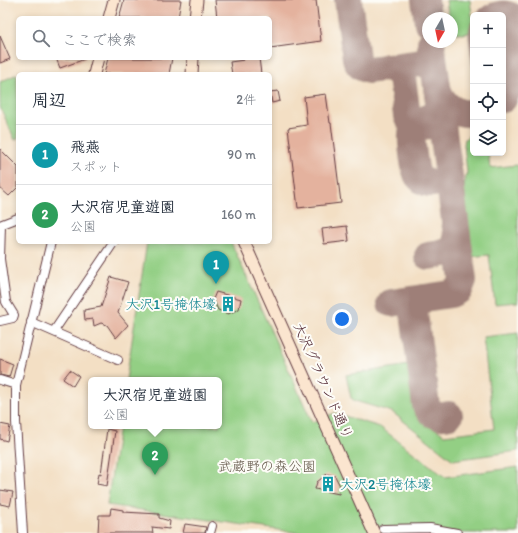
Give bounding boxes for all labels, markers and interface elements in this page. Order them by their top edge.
north arrow [422,12,458,48]
map controls [470,12,506,156]
button: + [470,12,506,48]
search box [16,16,272,60]
icon: search [30,27,52,49]
text: ここで検索 [62,31,137,49]
button: − [470,48,506,84]
button: locate [470,84,506,120]
text: 周辺 [32,90,66,110]
text: 2件 [236,92,256,107]
button: layers [470,120,506,156]
text: 飛燕 [70,138,100,156]
text: 1 [42,147,48,162]
text: 90 m [227,147,256,162]
text: スポット [70,159,122,174]
text: 大沢宿児童遊園 [70,198,175,216]
text: 2 [42,207,48,222]
text: 160 m [221,207,256,222]
text: 公園 [70,219,96,234]
pin: 1 [203,251,229,284]
building icon: 大沢1号掩体壕 [219,295,237,313]
place label: 大沢1号掩体壕 [126,296,216,313]
your location [332,309,352,329]
street label: 大沢グラウンド通り [290,320,356,442]
popup [88,377,222,429]
text: 大沢宿児童遊園 [102,386,208,404]
text: 公園 [102,407,129,422]
pin: 2 [142,442,168,475]
park label: 武蔵野の森公園 [218,458,316,475]
building icon: 大沢2号掩体壕 [319,475,337,493]
place label: 大沢2号掩体壕 [340,476,431,493]

